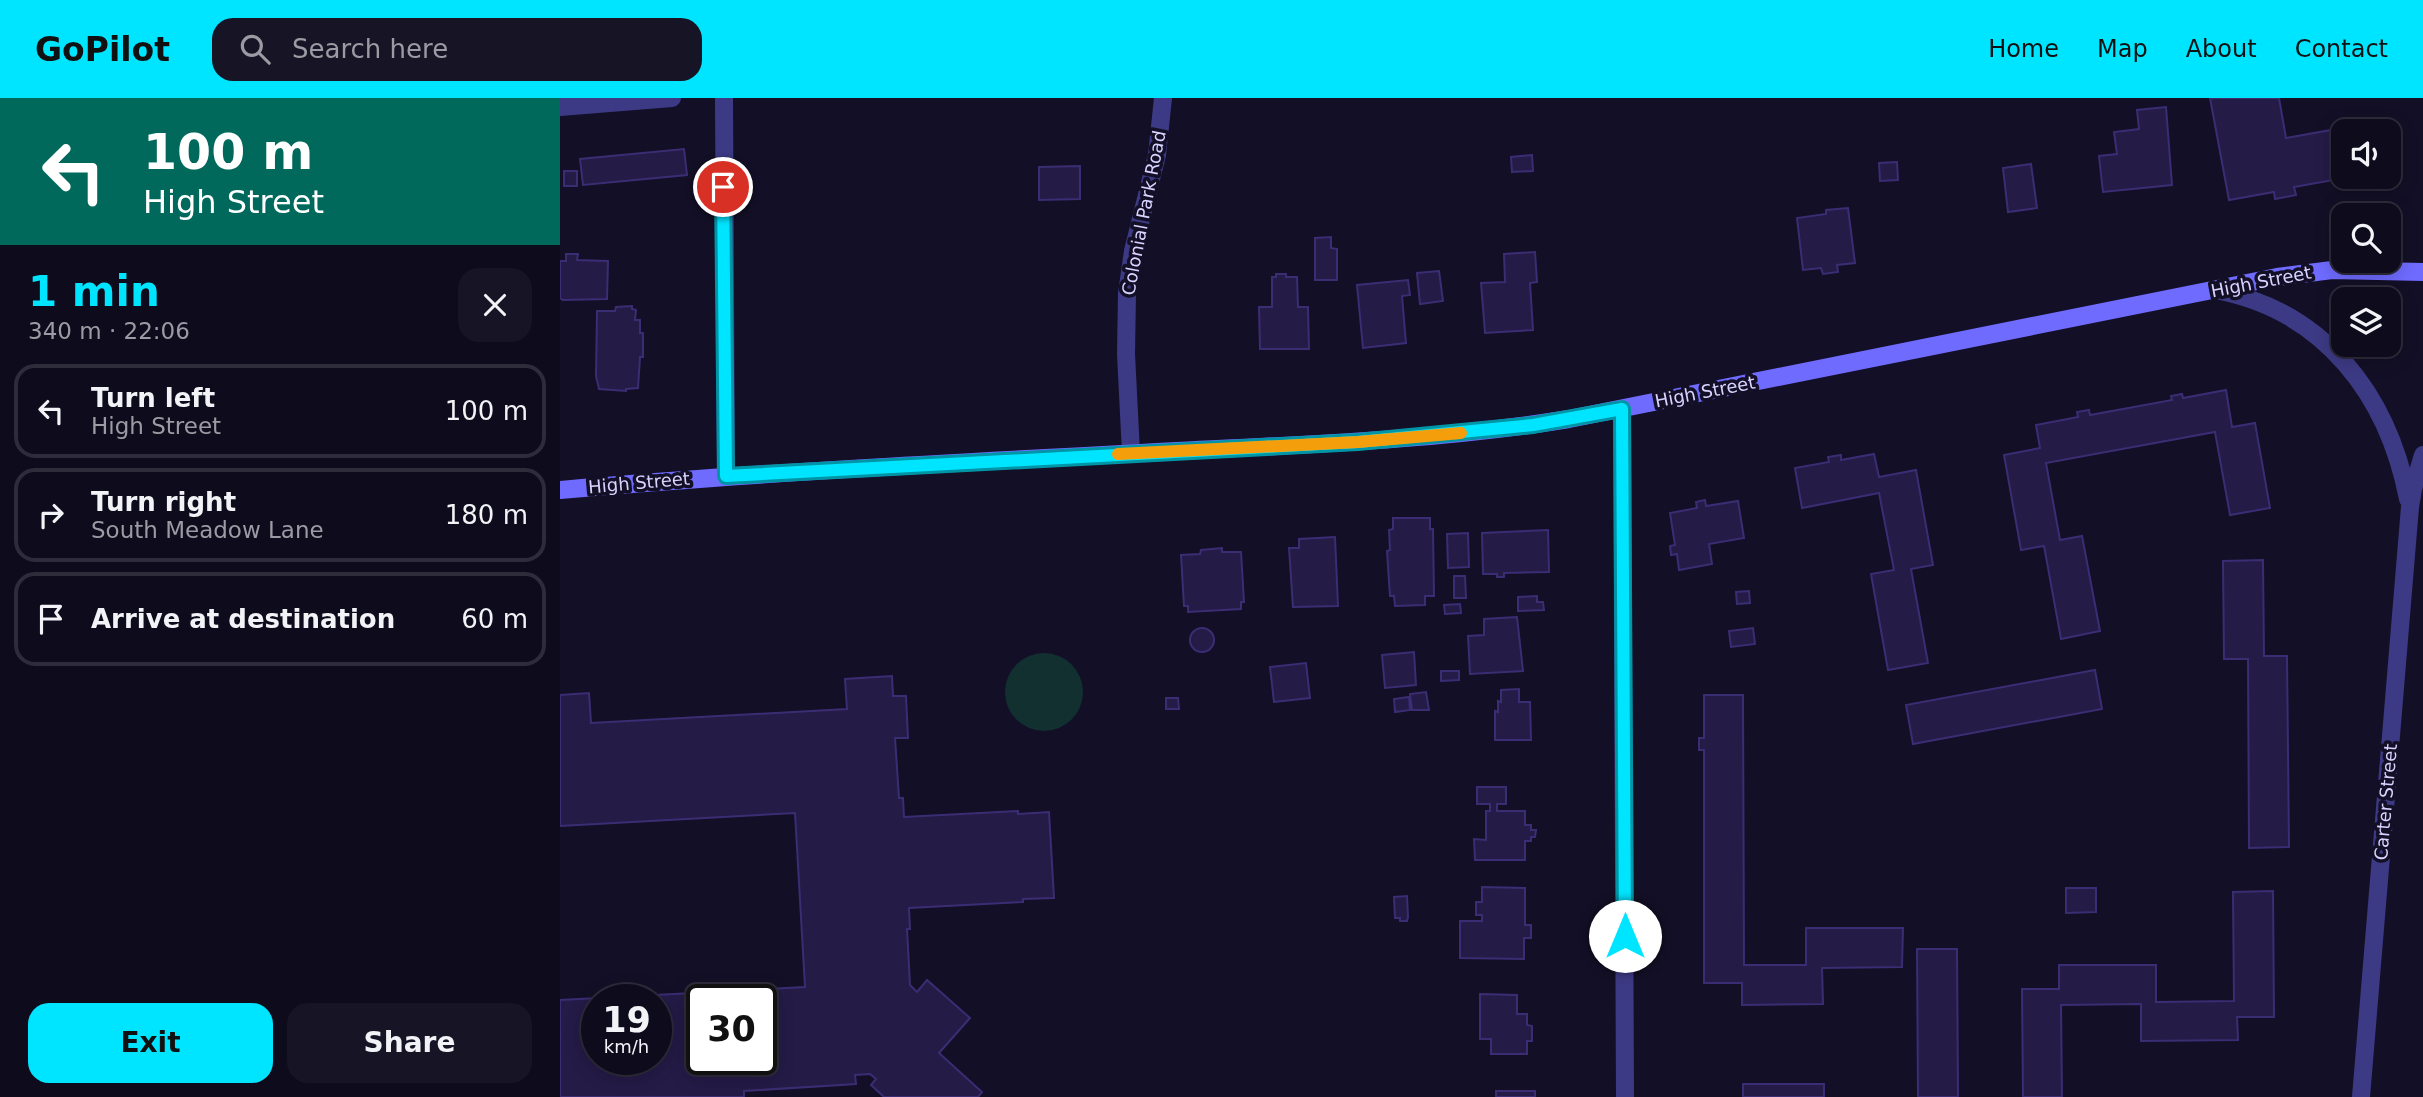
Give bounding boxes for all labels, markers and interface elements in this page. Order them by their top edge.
search box [212,18,702,81]
text: GoPilot [35,30,170,69]
icon: search [236,30,274,68]
text: Search here [292,34,448,64]
text: Home [1988,35,2059,63]
text: Map [2097,35,2148,63]
text: About [2186,35,2257,63]
text: Contact [2295,35,2388,63]
map controls [2331,119,2401,357]
button: sound [2331,119,2401,189]
text: 100 m [143,124,313,181]
icon: left [28,126,119,217]
street label: Colonial Park Road [1117,129,1170,297]
pin [693,157,753,217]
icon: arrive [704,168,742,206]
text: High Street [143,183,324,221]
button: search [2331,203,2401,273]
street label: High Street [2209,261,2313,302]
text: 1 min [28,267,160,316]
button: close [458,268,532,342]
button: layers [2331,287,2401,357]
text: 340 m · 22:06 [28,318,190,344]
street label: High Street [1653,371,1757,412]
text: Turn left [91,383,215,413]
icon: left [32,392,70,430]
text: 100 m [445,396,528,426]
text: High Street [91,413,221,439]
street label: High Street [587,468,691,497]
text: Turn right [91,487,236,517]
icon: right [32,496,70,534]
text: 180 m [445,500,528,530]
text: South Meadow Lane [91,517,324,543]
icon: arrive [32,600,70,638]
text: Arrive at destination [91,604,395,634]
text: 60 m [461,604,528,634]
street label: Carter Street [2370,743,2401,861]
position arrow [1588,899,1662,973]
speed limit sign: 30 [686,984,777,1075]
text: 19 [602,1000,651,1040]
button: Exit [28,1003,273,1083]
button: Share [287,1003,532,1083]
text: km/h [604,1036,649,1057]

